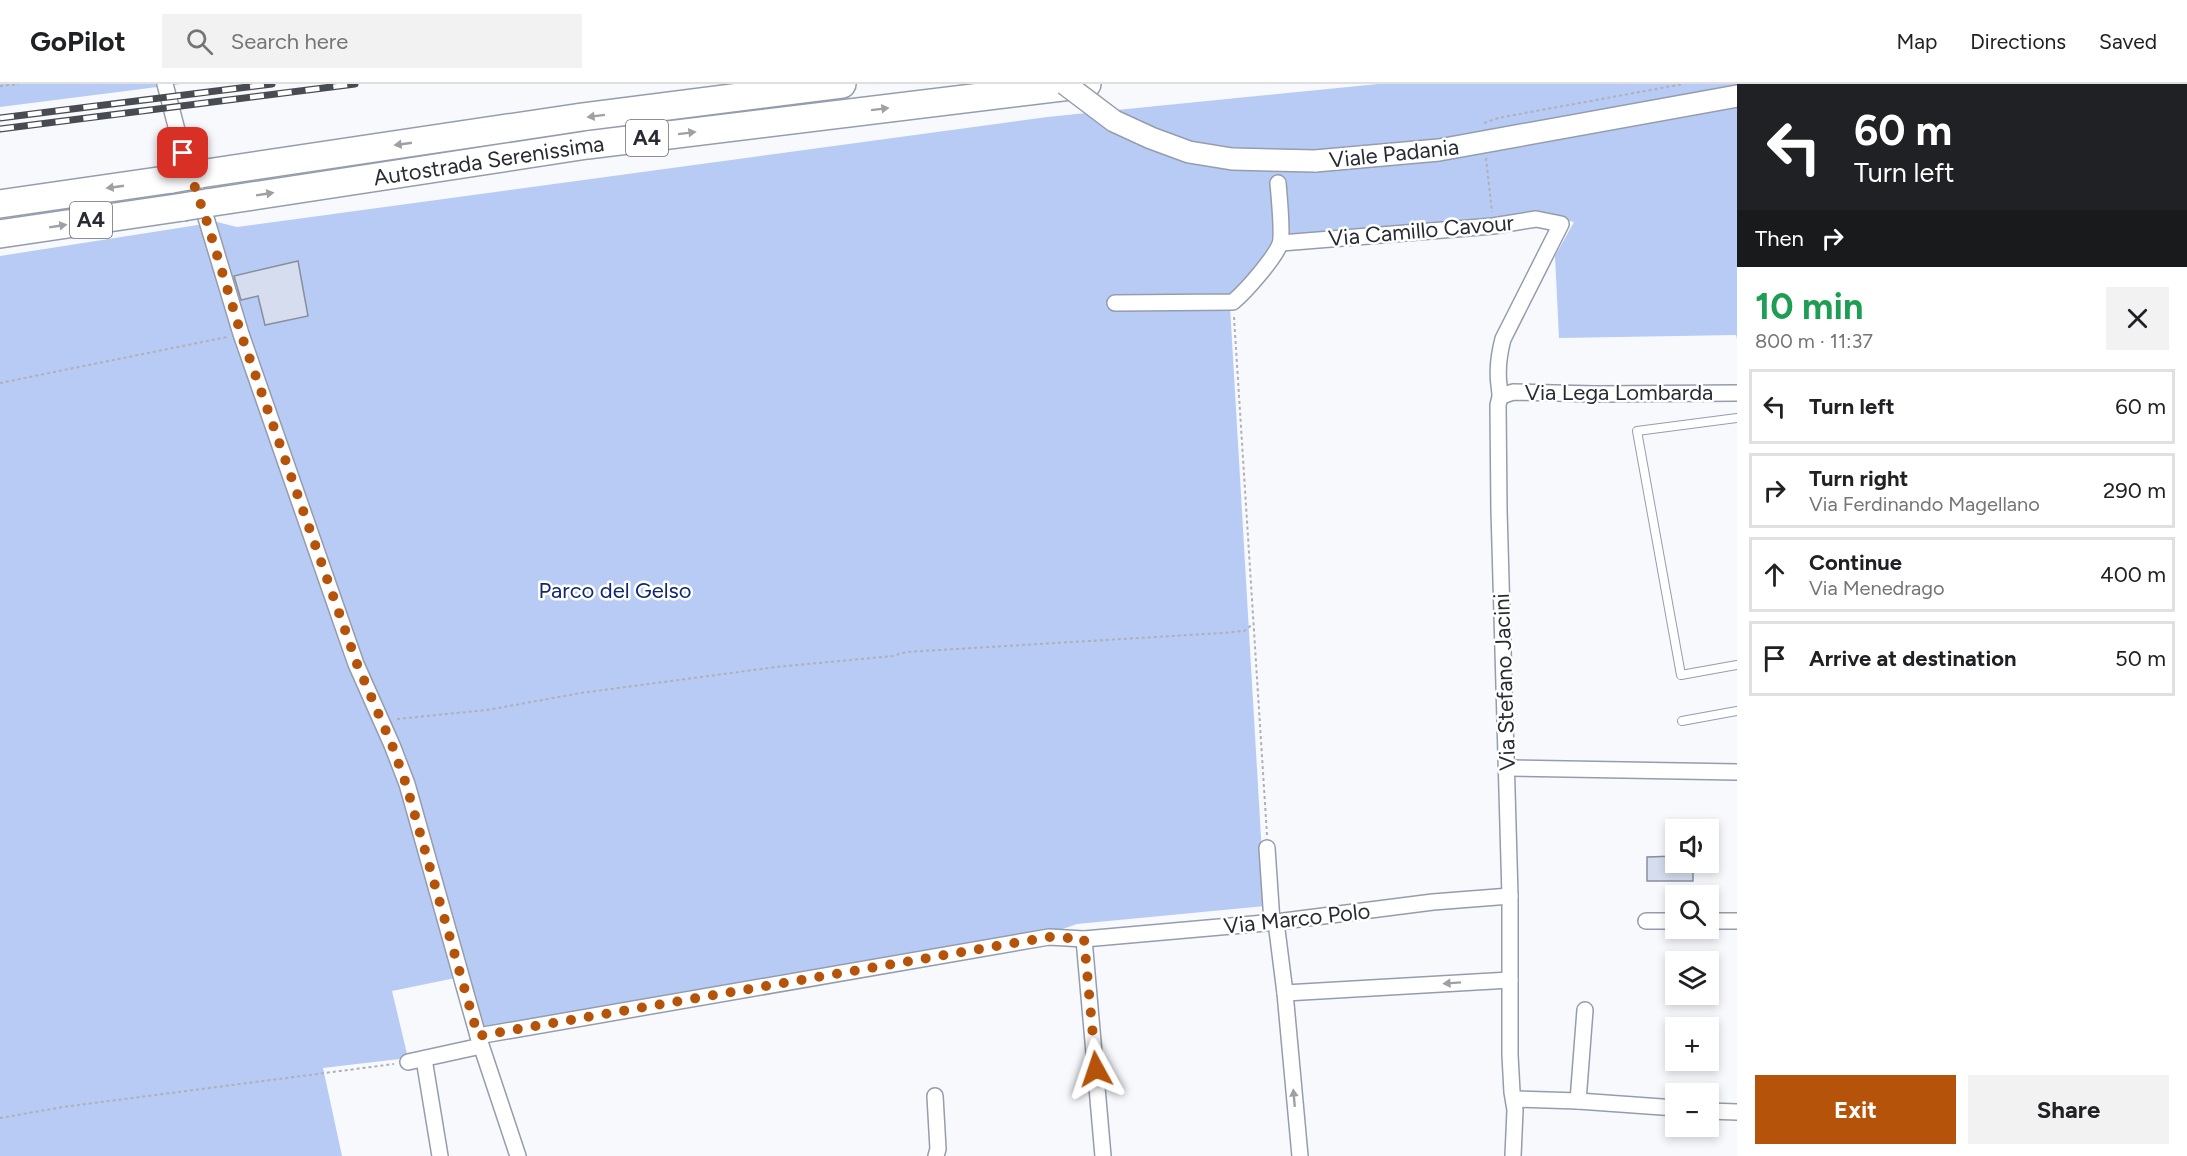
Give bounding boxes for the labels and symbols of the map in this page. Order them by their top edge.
one-way arrow [871,105,890,114]
one-way arrow [587,111,606,120]
road number: A4 [626,120,668,156]
pin [157,127,208,178]
one-way arrow [677,128,696,138]
street label: Autostrada Serenissima [372,130,606,191]
street label: Viale Padania [1328,133,1460,174]
one-way arrow [394,140,413,149]
one-way arrow [105,183,124,192]
one-way arrow [256,190,275,199]
road number: A4 [70,202,112,238]
street label: Via Camillo Cavour [1327,209,1516,252]
one-way arrow [48,221,67,230]
street label: Via Lega Lombarda [1525,379,1713,406]
park label: Parco del Gelso [538,577,692,604]
street label: Via Stefano Jacini [1488,593,1521,771]
street label: Via Marco Polo [1222,897,1372,940]
one-way arrow [1442,978,1461,988]
position arrow [1064,1037,1128,1101]
one-way arrow [1289,1088,1299,1107]

